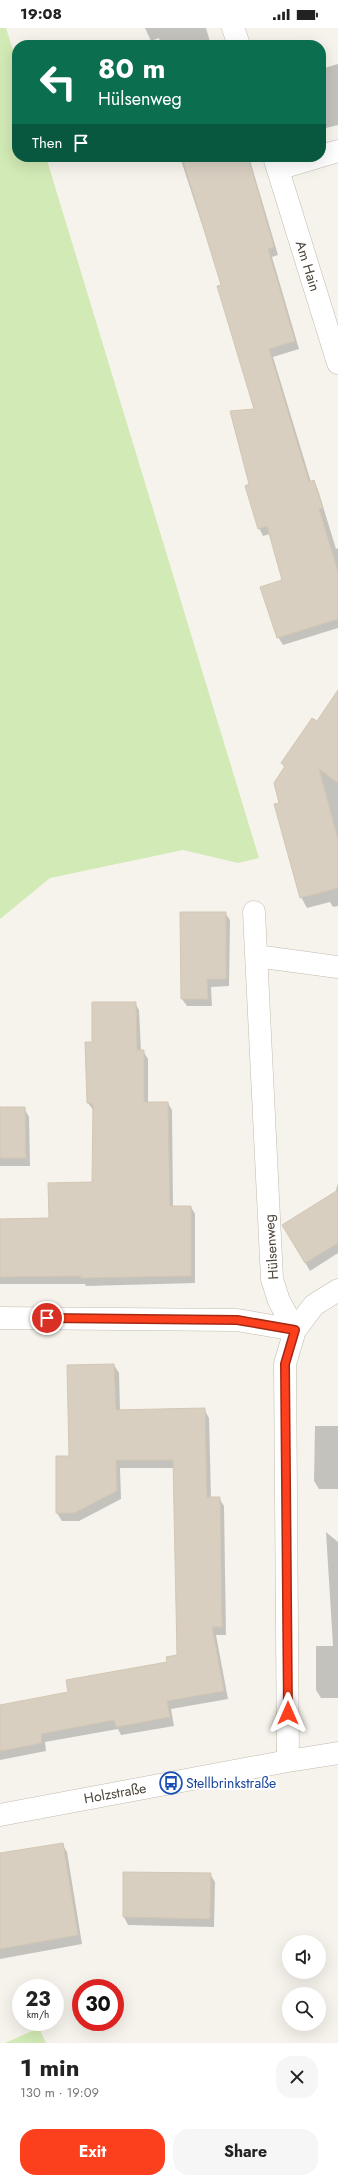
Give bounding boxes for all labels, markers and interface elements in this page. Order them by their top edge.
text: 19:08 [20,3,62,25]
text: 80 m [98,48,165,89]
icon: left [32,56,84,108]
text: Hülsenweg [98,86,182,112]
text: Then [32,132,62,154]
icon: arrive [70,132,92,154]
street label: Am Hain [291,238,325,294]
street label: Hülsenweg [259,1214,283,1280]
pin [30,1301,64,1335]
icon: arrive [36,1307,58,1329]
position arrow [267,1692,309,1734]
bus stop icon: Stellbrinkstraße [158,1770,184,1796]
place label: Stellbrinkstraße [186,1773,276,1793]
street label: Holzstraße [82,1778,148,1808]
map controls [282,1935,326,2031]
button: sound [282,1935,326,1979]
speed limit sign: 30 [72,1979,124,2031]
text: 23 [25,1985,51,2014]
button: search [282,1987,326,2031]
text: km/h [27,2007,49,2022]
text: 1 min [20,2050,80,2085]
button: close [276,2056,318,2098]
text: 130 m · 19:09 [20,2083,99,2102]
button: Exit [20,2129,165,2175]
button: Share [173,2129,318,2175]

